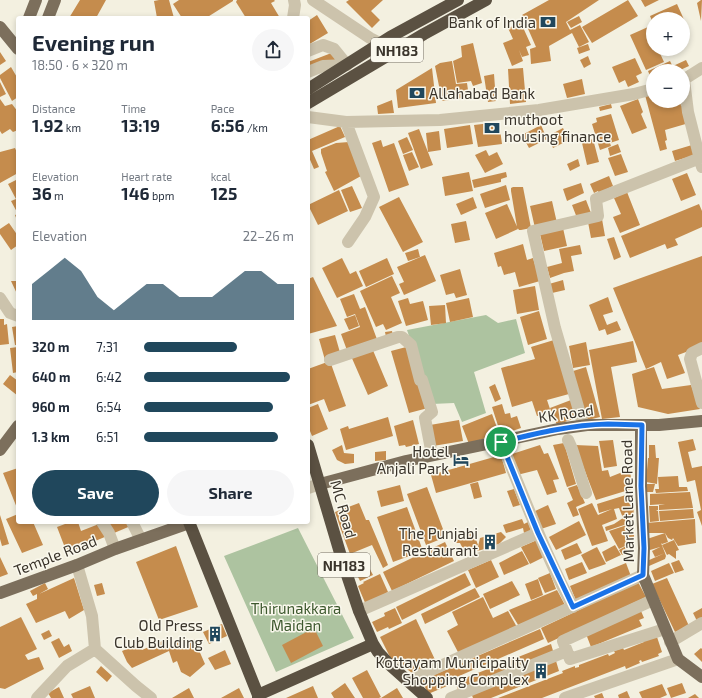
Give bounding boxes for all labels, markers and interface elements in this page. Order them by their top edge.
map controls [646,12,690,108]
button: + [646,12,690,56]
place label: Bank of India [448,13,536,31]
bank icon: Bank of India [539,13,557,31]
text: Evening run [32,29,155,55]
button: share [252,29,294,71]
road number: NH183 [371,38,423,62]
text: 18:50 · 6 × 320 m [32,57,128,73]
button: − [646,64,690,108]
bank icon: Allahabad Bank [408,84,426,102]
place label: Allahabad Bank [429,84,535,102]
text: Distance [32,102,75,115]
text: Time [121,102,146,115]
text: Pace [211,102,234,115]
place label: muthoot housing finance [504,110,611,145]
text: 1.92 [32,115,63,135]
text: 13:19 [121,115,160,135]
text: 6:56 [211,115,244,135]
bank icon: muthoot housing finance [483,119,501,137]
text: km [63,121,81,134]
text: /km [244,121,268,134]
text: Elevation [32,170,79,183]
text: Heart rate [121,170,172,183]
text: kcal [211,170,231,183]
text: 36 [32,183,52,203]
text: 146 [121,183,150,203]
text: 125 [211,183,237,203]
text: m [52,189,64,202]
text: bpm [150,189,174,202]
text: Elevation [32,228,87,244]
text: 22–26 m [243,228,294,244]
text: 320 m [32,339,69,355]
text: 7:31 [96,339,118,355]
text: 640 m [32,369,70,385]
text: 6:42 [96,369,122,385]
text: 960 m [32,399,70,415]
text: 6:54 [96,399,121,415]
street label: KK Road [537,400,595,426]
pin [484,425,518,459]
text: 1.3 km [32,429,70,445]
text: 6:51 [96,429,119,445]
icon: arrive [490,431,512,453]
street label: Market Lane Road [617,440,637,562]
place label: Hotel Anjali Park [377,442,450,478]
hotel icon: Hotel Anjali Park [452,451,470,469]
button: Save [32,470,159,516]
button: Share [167,470,294,516]
street label: MC Road [327,478,361,540]
place label: The Punjabi Restaurant [399,524,478,559]
street label: Temple Road [11,531,99,579]
building icon: The Punjabi Restaurant [481,533,499,551]
road number: NH183 [318,553,370,577]
park label: Thirunakkara Maidan [251,599,341,634]
place label: Old Press Club Building [114,616,204,651]
building icon: Old Press Club Building [206,625,224,643]
place label: Kottayam Municipality Shopping Complex [376,653,529,688]
building icon: Kottayam Municipality Shopping Complex [532,662,550,680]

